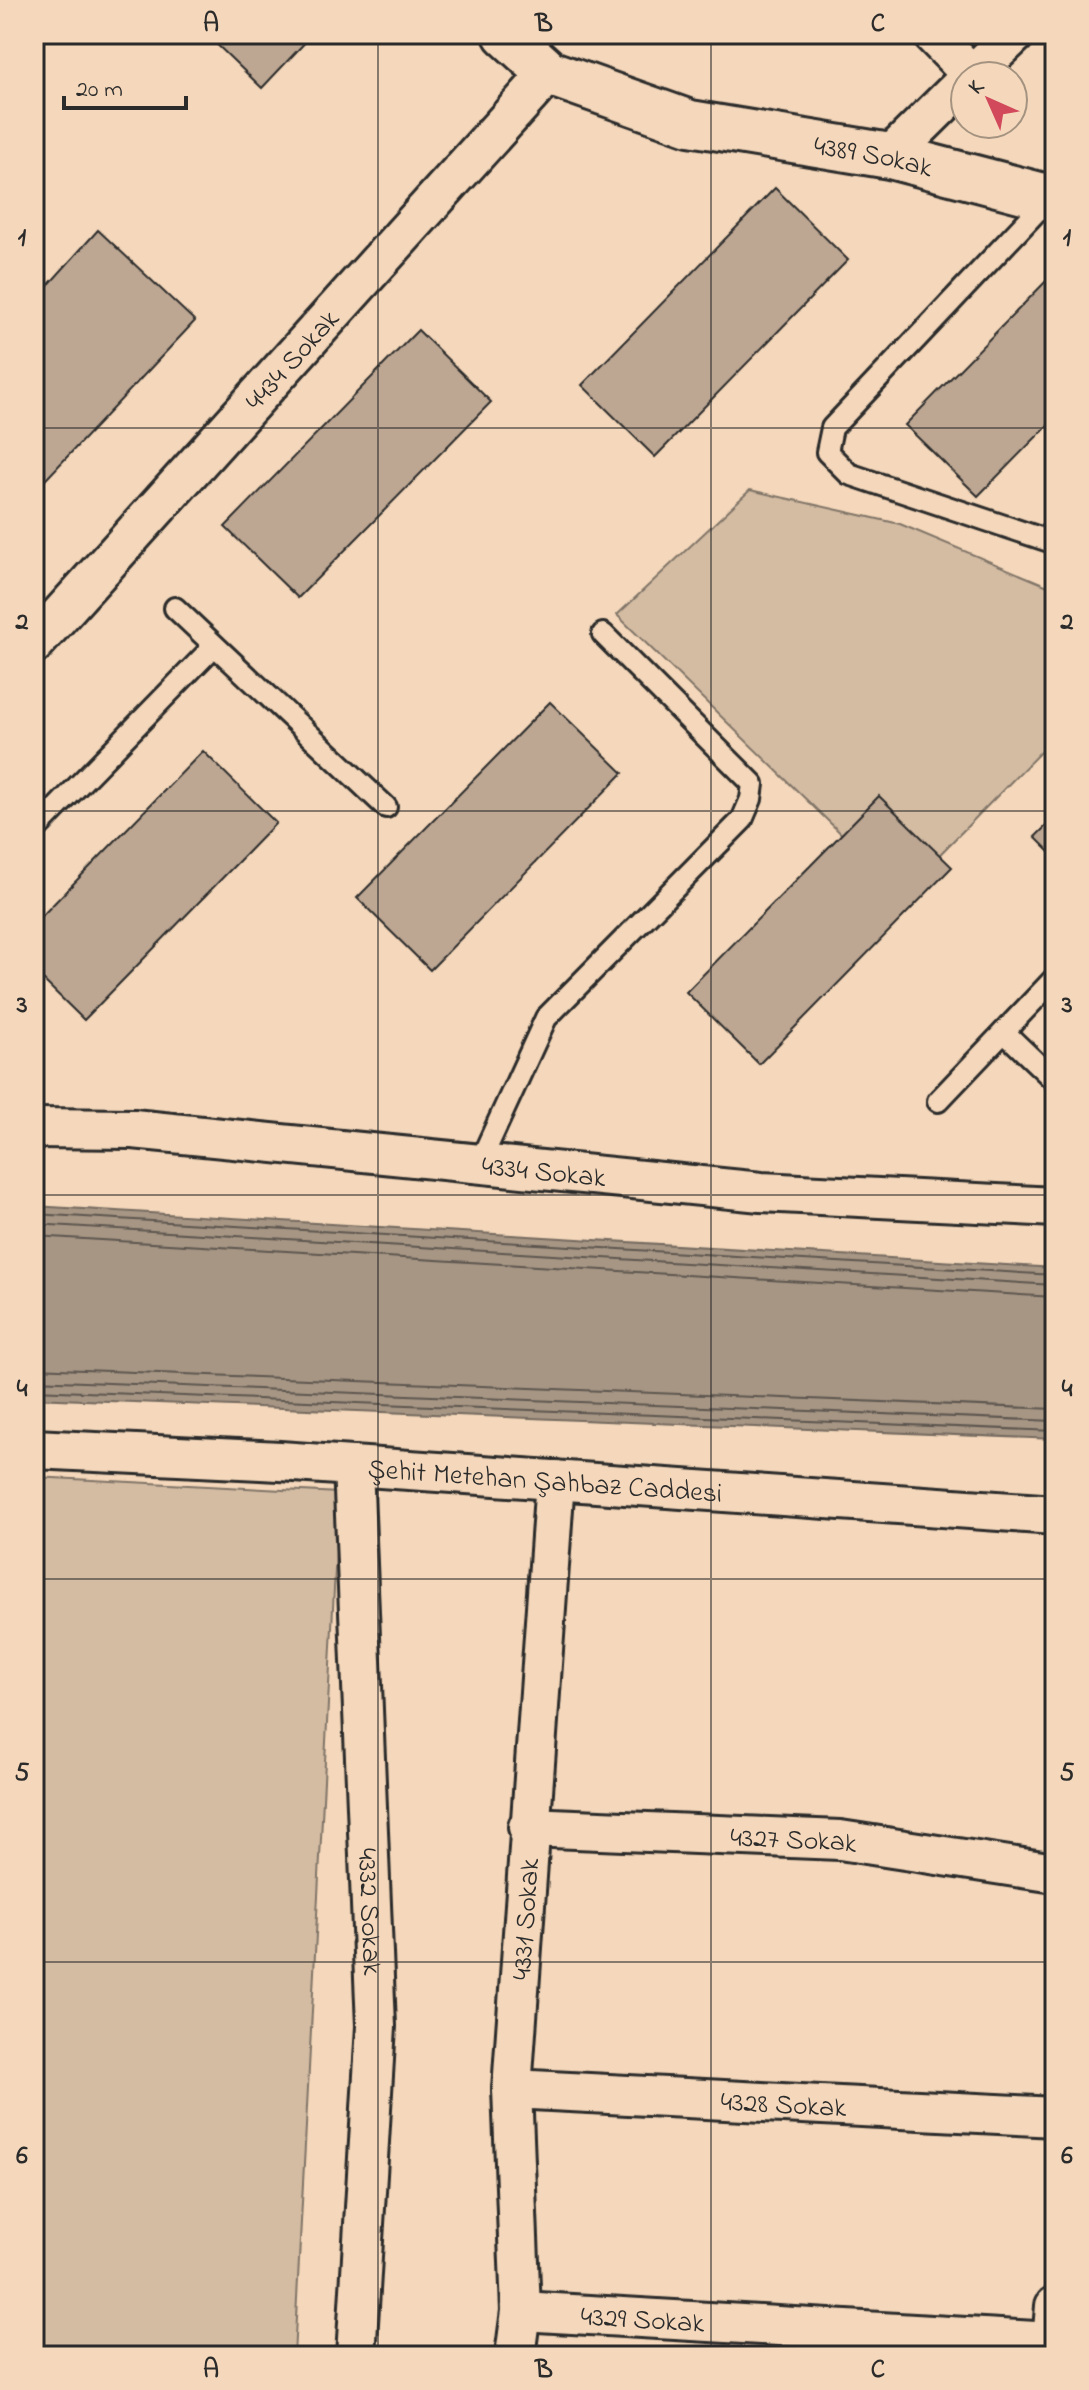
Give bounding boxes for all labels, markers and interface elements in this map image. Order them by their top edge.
text: A [203,6,219,44]
text: B [534,6,553,44]
text: C [871,6,885,44]
scale bar [64,60,186,110]
north arrow [949,60,1029,140]
text: K [962,72,993,103]
text: 20 m [76,73,123,108]
street label: 4389 Sokak [811,127,937,190]
text: 1 [18,220,27,258]
text: 1 [1063,220,1072,258]
street label: 4434 Sokak [237,301,351,421]
text: 2 [15,604,29,642]
text: 2 [1060,604,1074,642]
text: 3 [16,987,28,1025]
text: 3 [1061,987,1073,1025]
street label: 4334 Sokak [480,1147,608,1200]
text: 4 [17,1371,28,1409]
text: 4 [1062,1371,1073,1409]
street label: Şehit Metehan Şahbaz Caddesi [366,1450,723,1516]
text: 5 [15,1755,30,1793]
text: 5 [1060,1755,1075,1793]
street label: 4327 Sokak [729,1818,860,1866]
street label: 4332 Sokak [345,1847,391,1977]
street label: 4331 Sokak [503,1856,552,1982]
street label: 4328 Sokak [720,2083,848,2130]
text: 6 [16,2138,28,2176]
text: 6 [1061,2138,1073,2176]
street label: 4329 Sokak [580,2298,706,2346]
text: A [203,2352,219,2390]
text: B [534,2352,553,2390]
text: C [871,2352,885,2390]

